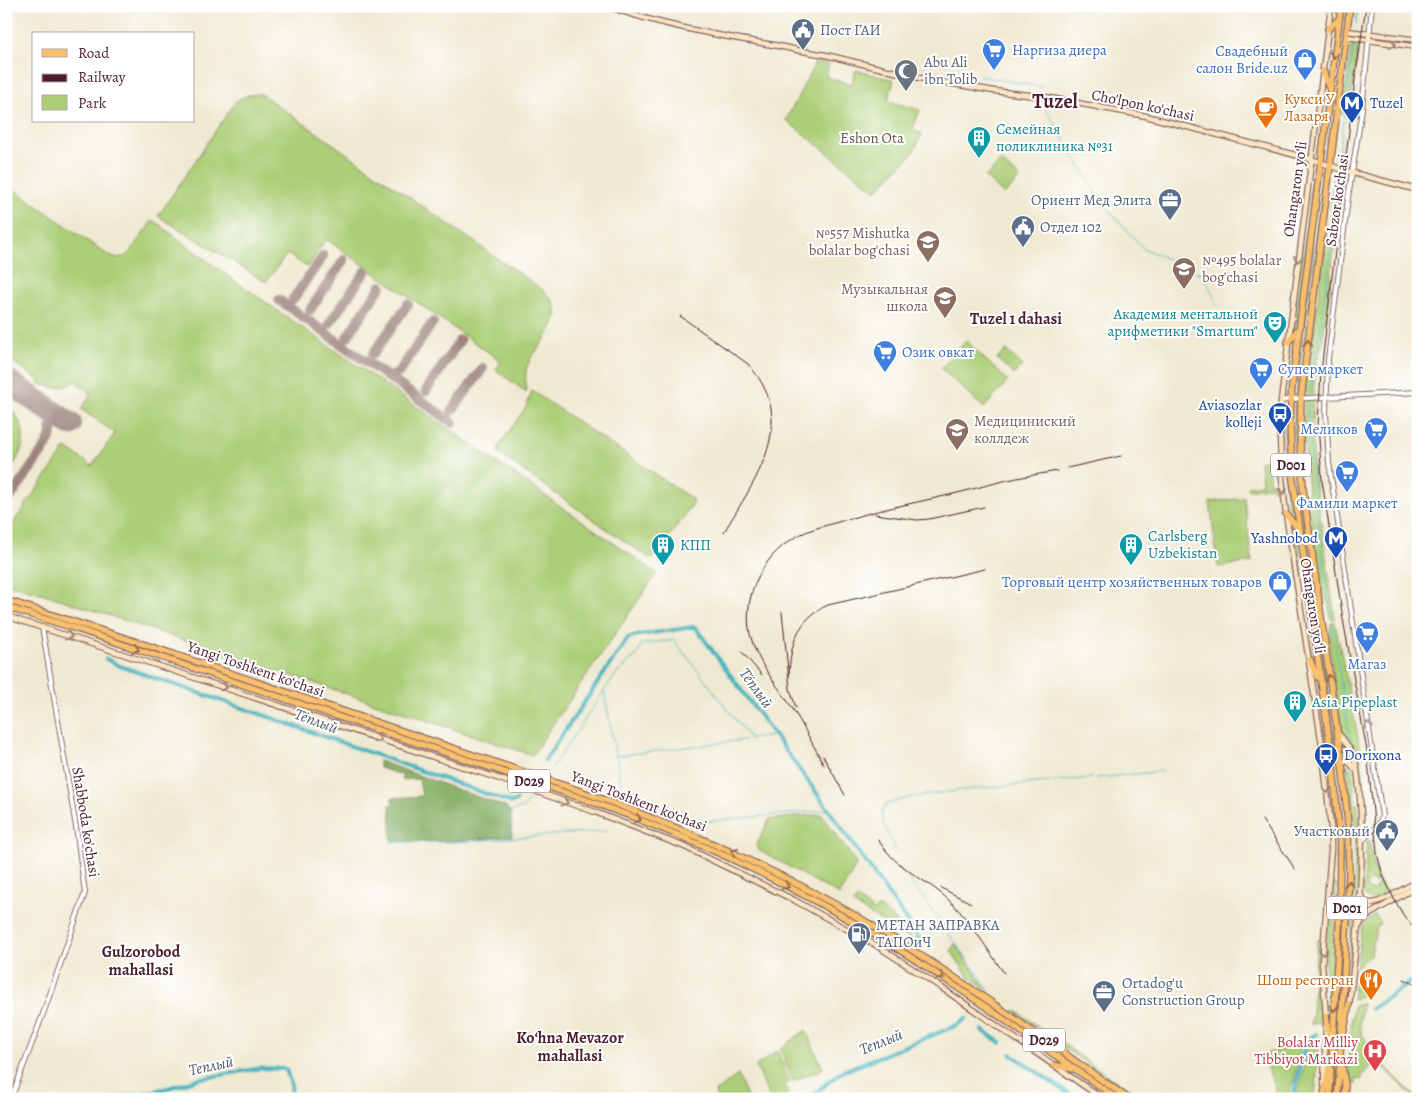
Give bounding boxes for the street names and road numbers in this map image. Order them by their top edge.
street label: Cho'lpon ko'chasi [1090,84,1196,126]
street label: Ohangaron yoʻli [1278,140,1312,238]
street label: Sabzor ko'chasi [1321,152,1353,248]
road number: D001 [1271,454,1311,476]
street label: Ohangaron yoʻli [1296,557,1330,655]
street label: Yangi Toshkent ko‘chasi [184,636,327,702]
street label: Shabboda ko'chasi [67,765,105,879]
street label: Yangi Toshkent ko‘chasi [567,766,710,836]
road number: D029 [508,769,550,792]
road number: D001 [1327,896,1367,920]
road number: D029 [1023,1028,1065,1052]

